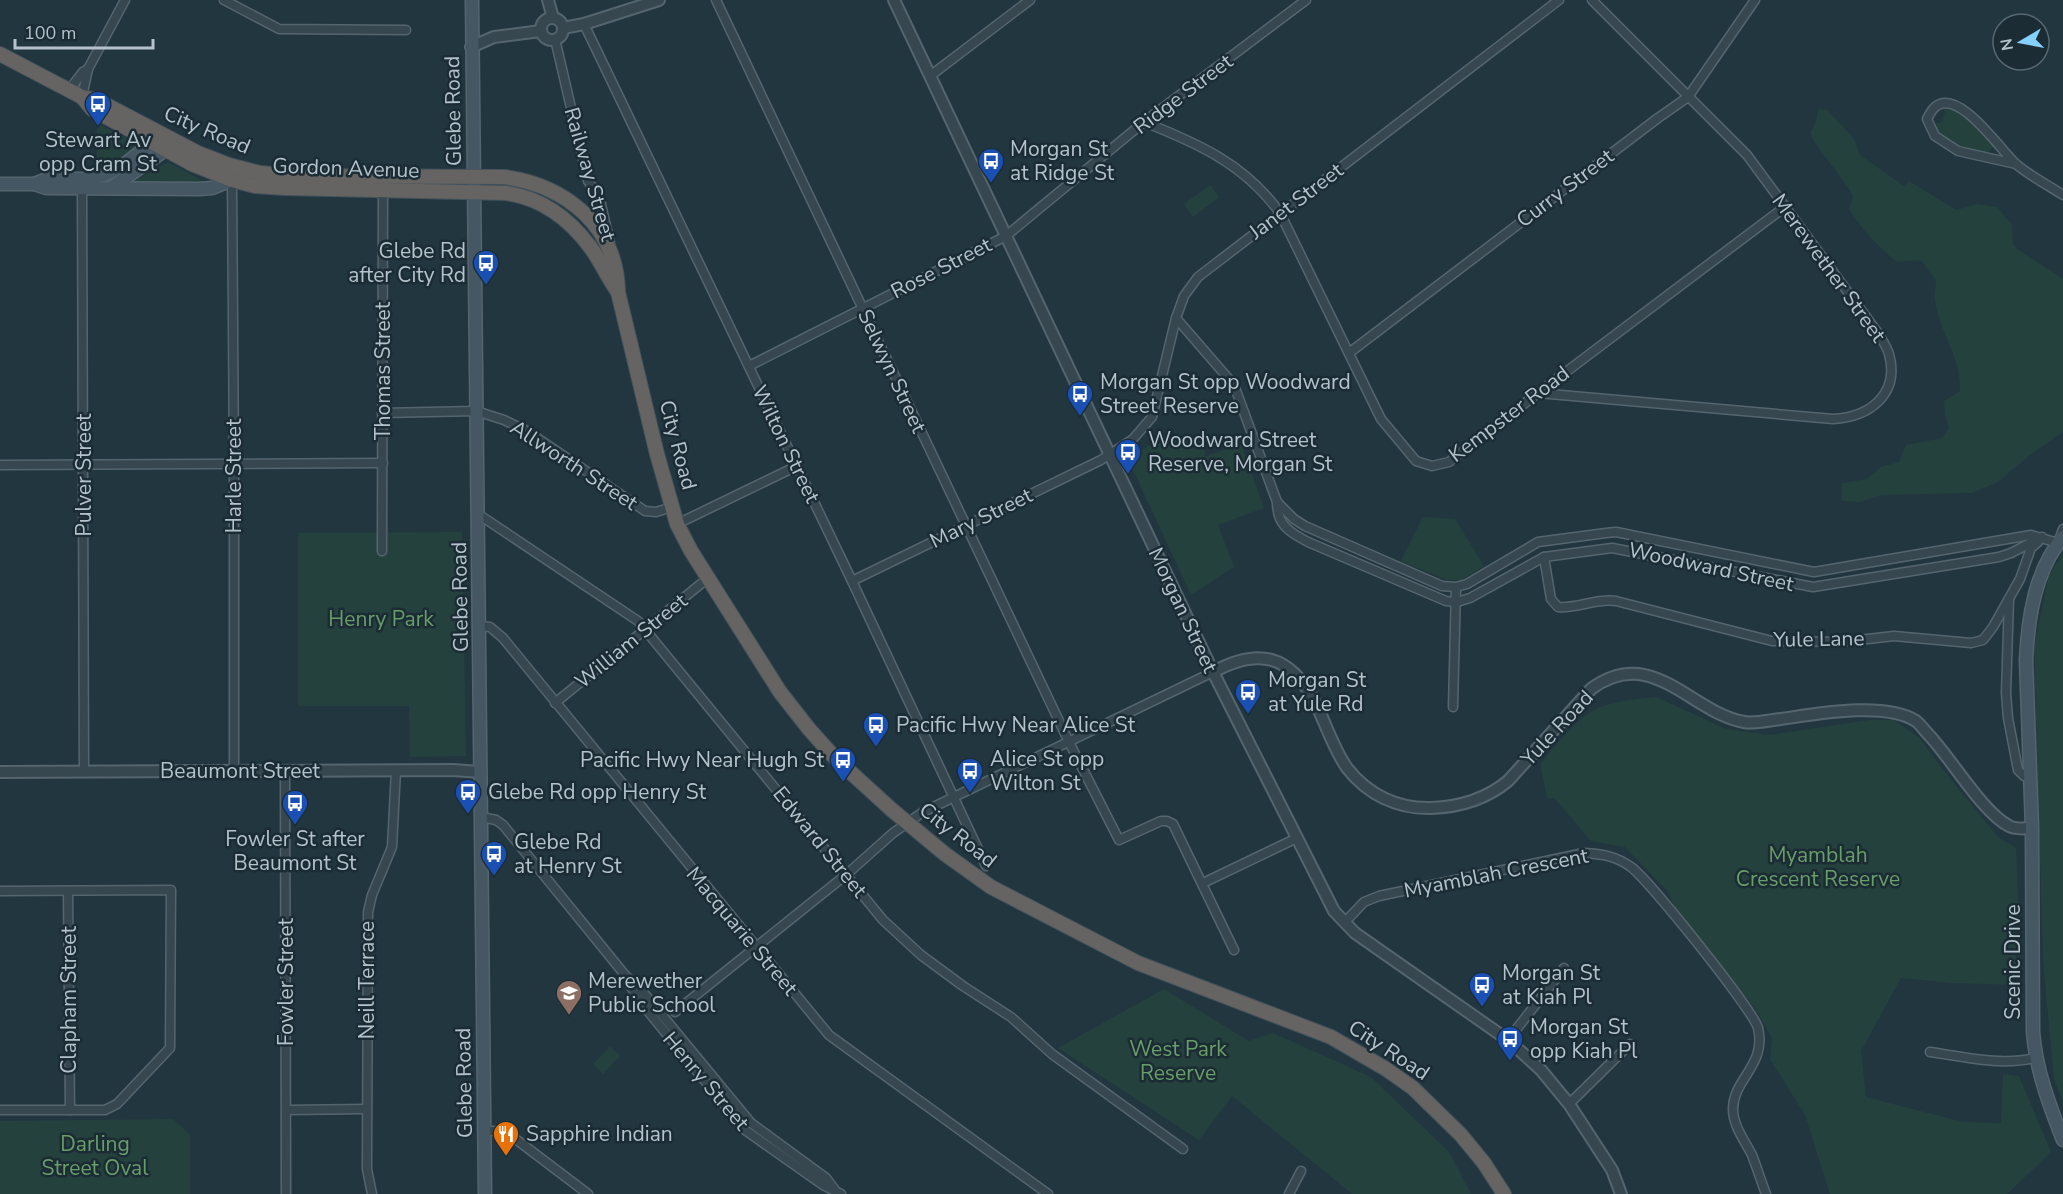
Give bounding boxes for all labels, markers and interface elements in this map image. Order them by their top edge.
scale bar [15,12,153,50]
north arrow [1991,12,2051,72]
text: 100 m [24,21,76,45]
text: N [1995,37,2019,52]
street label: Ridge Street [1128,47,1239,140]
street label: Glebe Road [438,56,468,166]
bus stop icon: Stewart Av opp Cram St [83,89,113,127]
street label: City Road [159,99,255,161]
street label: Railway Street [558,104,623,245]
place label: Stewart Av opp Cram St [39,126,158,178]
place label: Morgan St at Ridge St [1010,135,1115,187]
street label: Curry Street [1511,142,1620,234]
bus stop icon: Morgan St at Ridge St [976,146,1006,184]
street label: Gordon Avenue [272,151,420,185]
street label: Janet Street [1242,156,1349,246]
street label: Merewether Street [1766,188,1893,348]
street label: Rose Street [886,230,997,305]
place label: Glebe Rd after City Rd [348,237,466,289]
bus stop icon: Glebe Rd after City Rd [471,248,501,286]
street label: Thomas Street [369,301,397,440]
street label: Selwyn Street [851,305,933,438]
street label: Kempster Road [1443,359,1575,469]
place label: Morgan St opp Woodward Street Reserve [1100,368,1351,420]
bus stop icon: Morgan St opp Woodward Street Reserve [1065,379,1095,417]
street label: Wilton Street [745,381,827,508]
street label: City Road [653,397,703,493]
street label: Pulver Street [70,413,98,536]
street label: Allworth Street [505,413,644,517]
street label: Harle Street [220,418,248,533]
place label: Woodward Street Reserve, Morgan St [1148,426,1333,478]
bus stop icon: Woodward Street Reserve, Morgan St [1113,437,1143,475]
street label: Mary Street [925,481,1037,555]
street label: Woodward Street [1626,536,1797,598]
street label: Glebe Road [445,542,475,652]
street label: Morgan Street [1142,543,1225,678]
street label: William Street [569,587,694,695]
park label: Henry Park [328,605,434,633]
street label: Yule Lane [1772,624,1865,654]
place label: Morgan St at Yule Rd [1268,666,1367,718]
bus stop icon: Morgan St at Yule Rd [1233,677,1263,715]
street label: Yule Road [1514,684,1599,773]
bus stop icon: Pacific Hwy Near Alice St [861,710,891,748]
place label: Pacific Hwy Near Alice St [896,711,1136,739]
bus stop icon: Pacific Hwy Near Hugh St [828,745,858,783]
place label: Alice St opp Wilton St [990,745,1104,797]
place label: Pacific Hwy Near Hugh St [580,746,825,774]
bus stop icon: Alice St opp Wilton St [955,756,985,794]
street label: Beaumont Street [160,757,321,785]
bus stop icon: Glebe Rd opp Henry St [453,777,483,815]
place label: Glebe Rd opp Henry St [488,778,707,806]
street label: Edward Street [767,781,874,904]
bus stop icon: Fowler St after Beaumont St [280,788,310,826]
street label: City Road [913,796,1003,874]
place label: Fowler St after Beaumont St [225,825,365,877]
place label: Glebe Rd at Henry St [514,828,622,880]
bus stop icon: Glebe Rd at Henry St [479,839,509,877]
street label: Myamblah Crescent [1401,841,1591,905]
park label: Myamblah Crescent Reserve [1736,841,1900,893]
street label: Macquarie Street [680,861,805,1002]
street label: Scenic Drive [1999,904,2027,1020]
street label: Fowler Street [272,917,300,1046]
street label: Neill Terrace [353,921,381,1039]
street label: Clapham Street [55,926,83,1074]
place label: Morgan St at Kiah Pl [1502,959,1601,1011]
place label: Merewether Public School [588,967,716,1019]
bus stop icon: Morgan St at Kiah Pl [1467,970,1497,1008]
school or university icon: Merewether Public School [554,978,584,1016]
street label: City Road [1343,1013,1435,1087]
place label: Morgan St opp Kiah Pl [1530,1013,1638,1065]
bus stop icon: Morgan St opp Kiah Pl [1495,1024,1525,1062]
street label: Henry Street [656,1026,756,1137]
street label: Glebe Road [449,1028,479,1138]
park label: West Park Reserve [1129,1035,1227,1087]
restaurant icon: Sapphire Indian [491,1119,521,1157]
place label: Sapphire Indian [526,1120,673,1148]
park label: Darling Street Oval [42,1130,149,1182]

